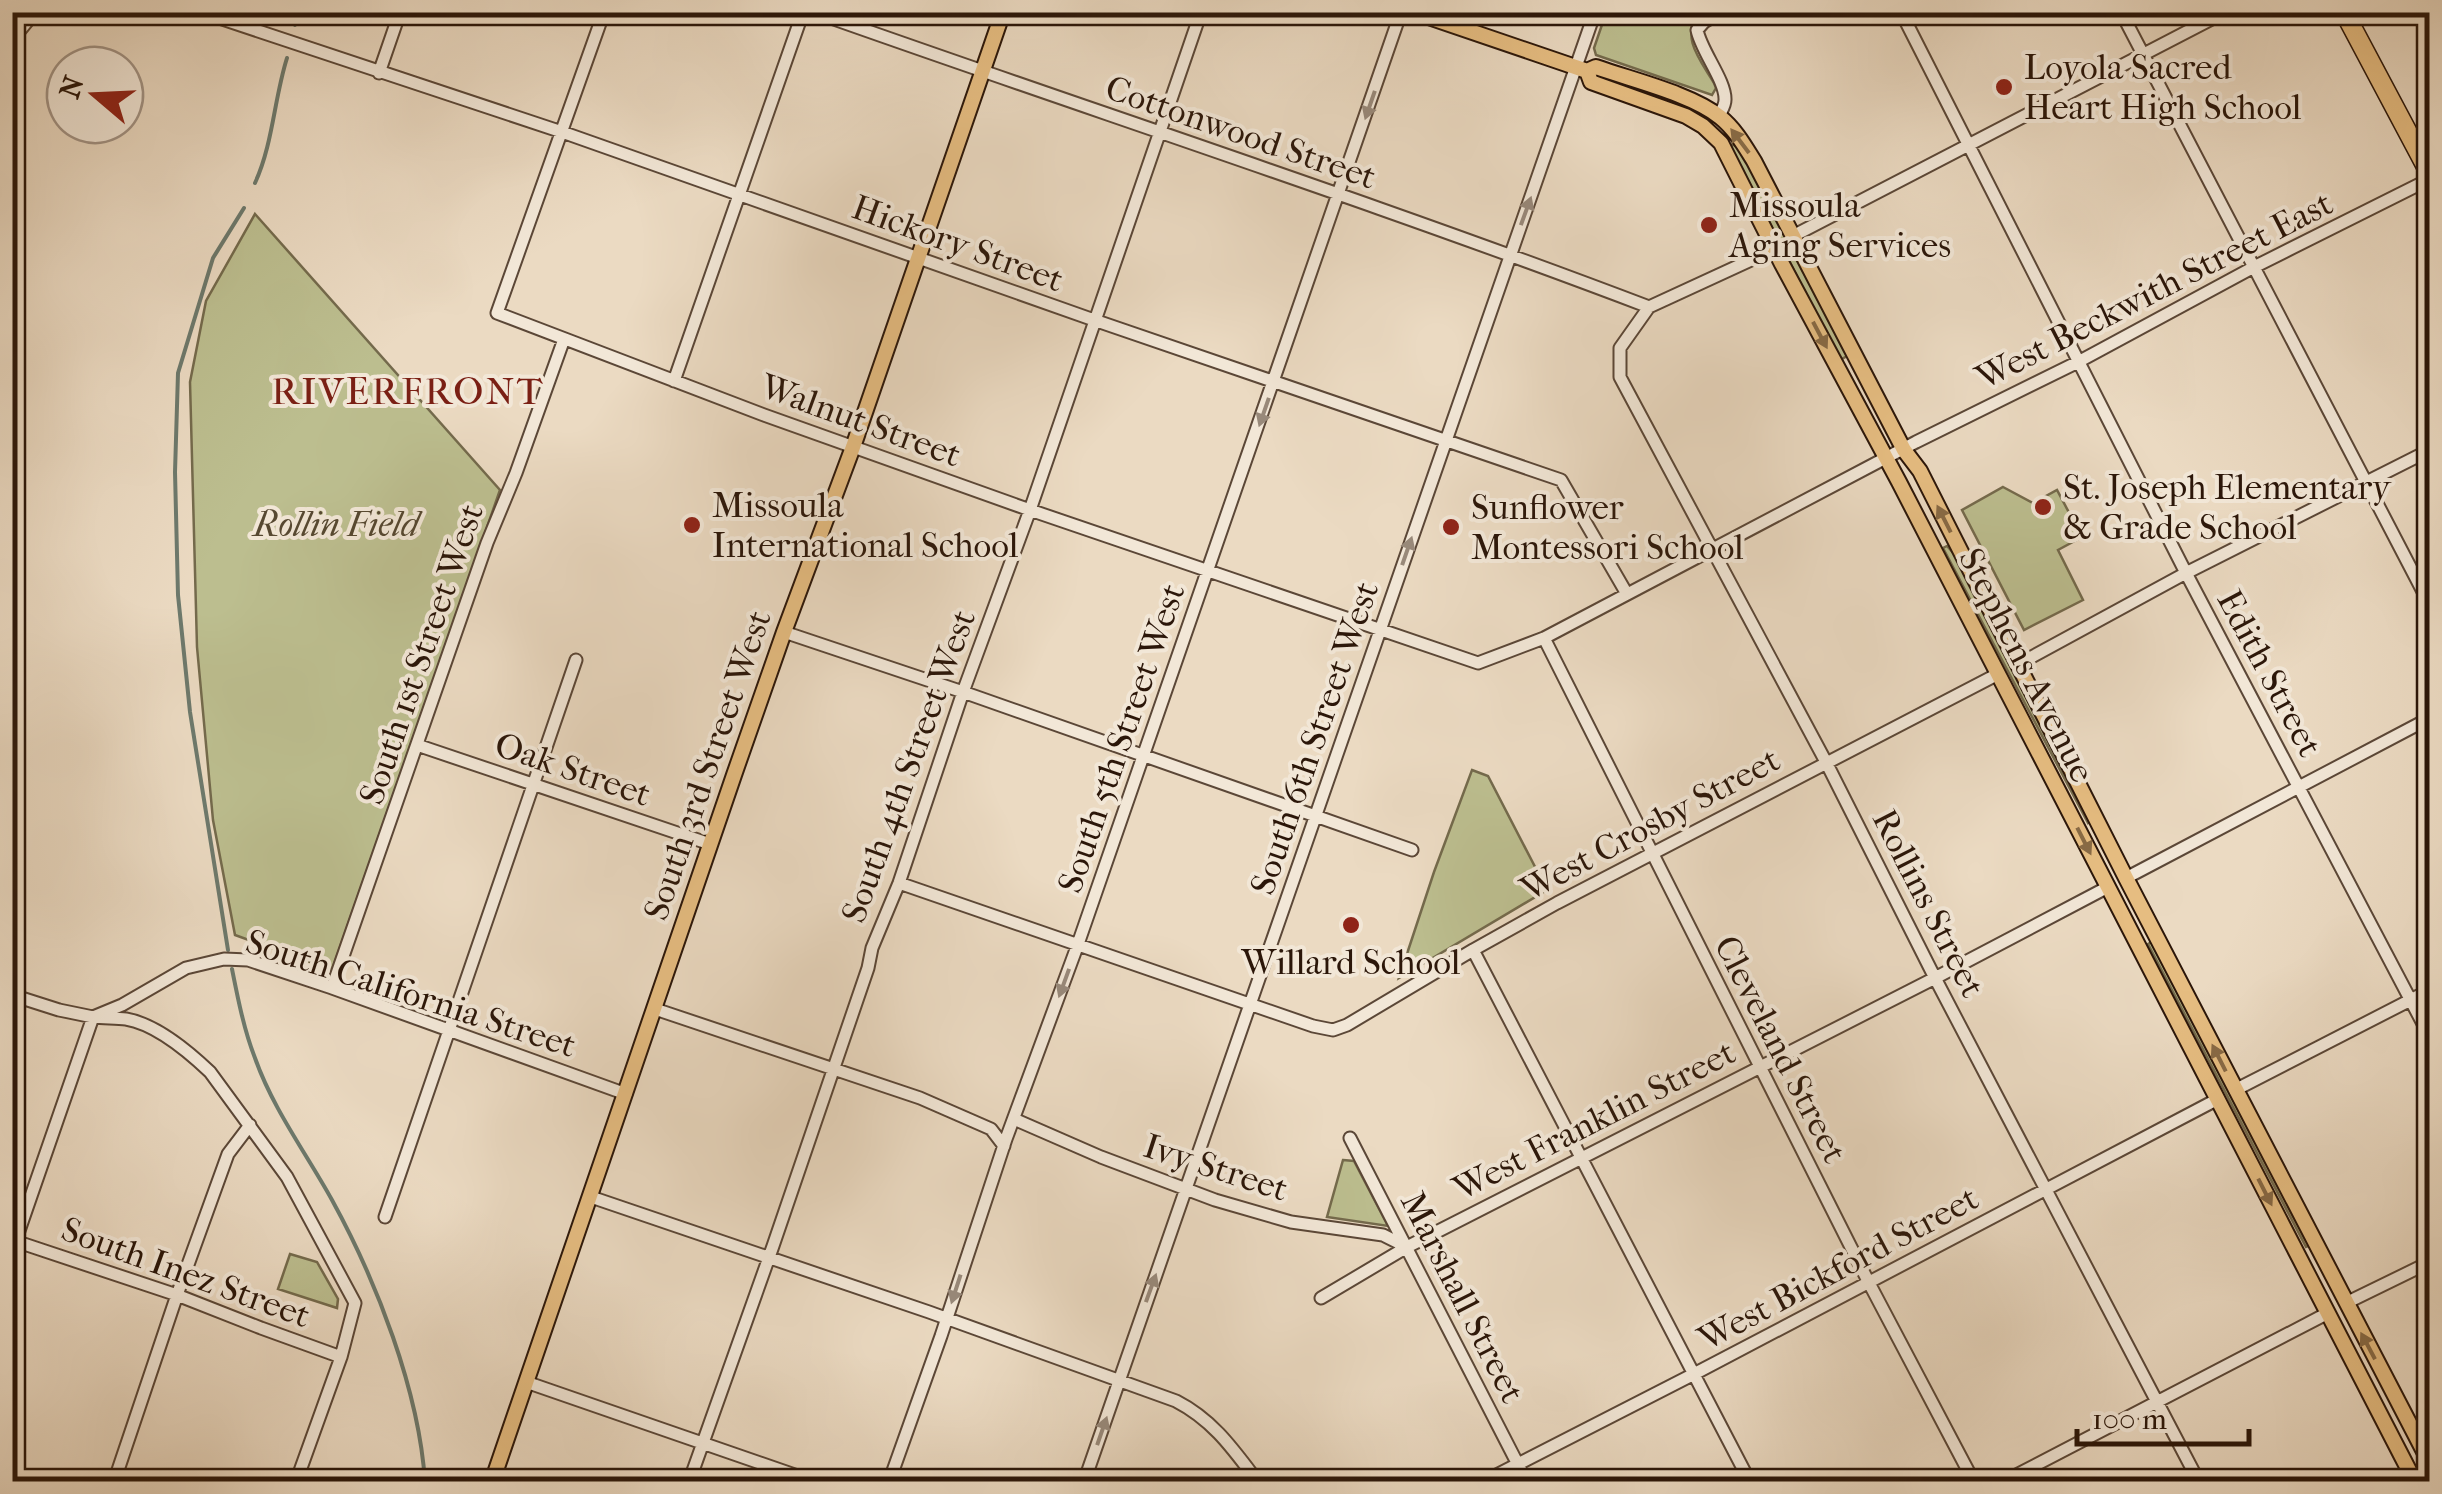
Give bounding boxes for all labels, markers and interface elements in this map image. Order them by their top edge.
north arrow [45,45,145,145]
place label: Loyola Sacred Heart High School [2024,47,2302,128]
street label: Cottonwood Street [1100,67,1382,198]
text: N [53,71,91,102]
marker: Loyola Sacred Heart High School [1993,76,2015,98]
one-way arrow [1362,90,1377,120]
one-way arrow [1731,128,1751,154]
street label: West Beckwith Street East [1968,182,2340,399]
place label: Missoula Aging Services [1727,185,1951,266]
street label: Hickory Street [847,186,1069,301]
one-way arrow [1519,196,1534,226]
marker: Missoula Aging Services [1698,214,1720,236]
one-way arrow [1811,321,1828,350]
street label: Walnut Street [754,365,967,476]
district label: RIVERFRONT [271,369,545,414]
one-way arrow [1256,397,1271,427]
place label: St. Joseph Elementary & Grade School [2063,467,2392,548]
place label: Missoula International School [712,485,1019,566]
place label: Sunflower Montessori School [1471,487,1744,568]
marker: St. Joseph Elementary & Grade School [2032,496,2054,518]
street label: South 1st Street West [351,498,492,810]
park label: Rollin Field [251,504,423,545]
one-way arrow [1935,504,1952,533]
marker: Missoula International School [681,514,703,536]
marker: Sunflower Montessori School [1440,516,1462,538]
one-way arrow [1401,536,1416,566]
street label: Stephens Avenue [1950,541,2103,789]
street label: South 6th Street West [1242,576,1387,900]
street label: South 5th Street West [1049,578,1194,898]
street label: Edith Street [2209,583,2331,764]
street label: South 3rd Street West [635,604,780,925]
street label: South 4th Street West [833,604,984,928]
street label: Oak Street [490,724,656,815]
street label: West Crosby Street [1513,739,1787,910]
street label: Rollins Street [1864,802,1994,1004]
one-way arrow [2075,826,2092,855]
marker: Willard School [1340,914,1362,936]
street label: South California Street [241,921,582,1066]
street label: Cleveland Street [1706,929,1856,1170]
place label: Willard School [1241,942,1461,983]
one-way arrow [1056,968,1071,998]
street label: West Franklin Street [1446,1031,1742,1210]
one-way arrow [2211,1043,2228,1072]
street label: Ivy Street [1139,1125,1294,1210]
street label: West Bickford Street [1691,1177,1985,1360]
one-way arrow [2257,1177,2274,1206]
street label: Marshall Street [1392,1185,1533,1410]
street label: South Inez Street [56,1209,316,1337]
one-way arrow [1144,1272,1159,1302]
one-way arrow [948,1275,963,1305]
one-way arrow [2360,1332,2377,1361]
scale bar [2077,1384,2250,1446]
text: 100 m [2092,1402,2167,1437]
one-way arrow [1095,1415,1110,1445]

